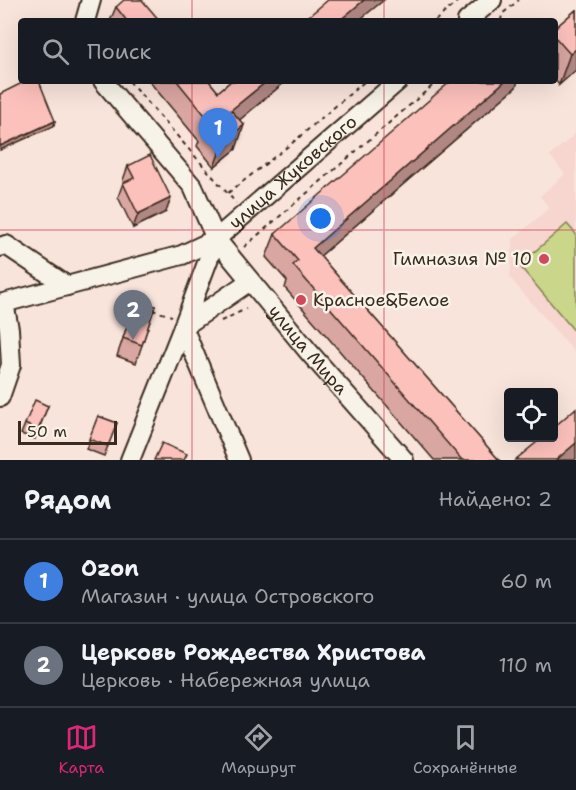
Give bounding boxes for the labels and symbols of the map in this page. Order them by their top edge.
pin: 1 [198,108,238,158]
street label: улица Жуковского [224,110,362,234]
your location [306,204,335,233]
place label: Гимназия № 10 [393,247,532,271]
marker: Гимназия № 10 [537,252,551,266]
place label: Красное&Белое [313,288,450,312]
pin: 2 [114,290,152,340]
marker: Красное&Белое [294,293,308,307]
street label: улица Мира [263,300,353,400]
scale bar [18,418,117,445]

